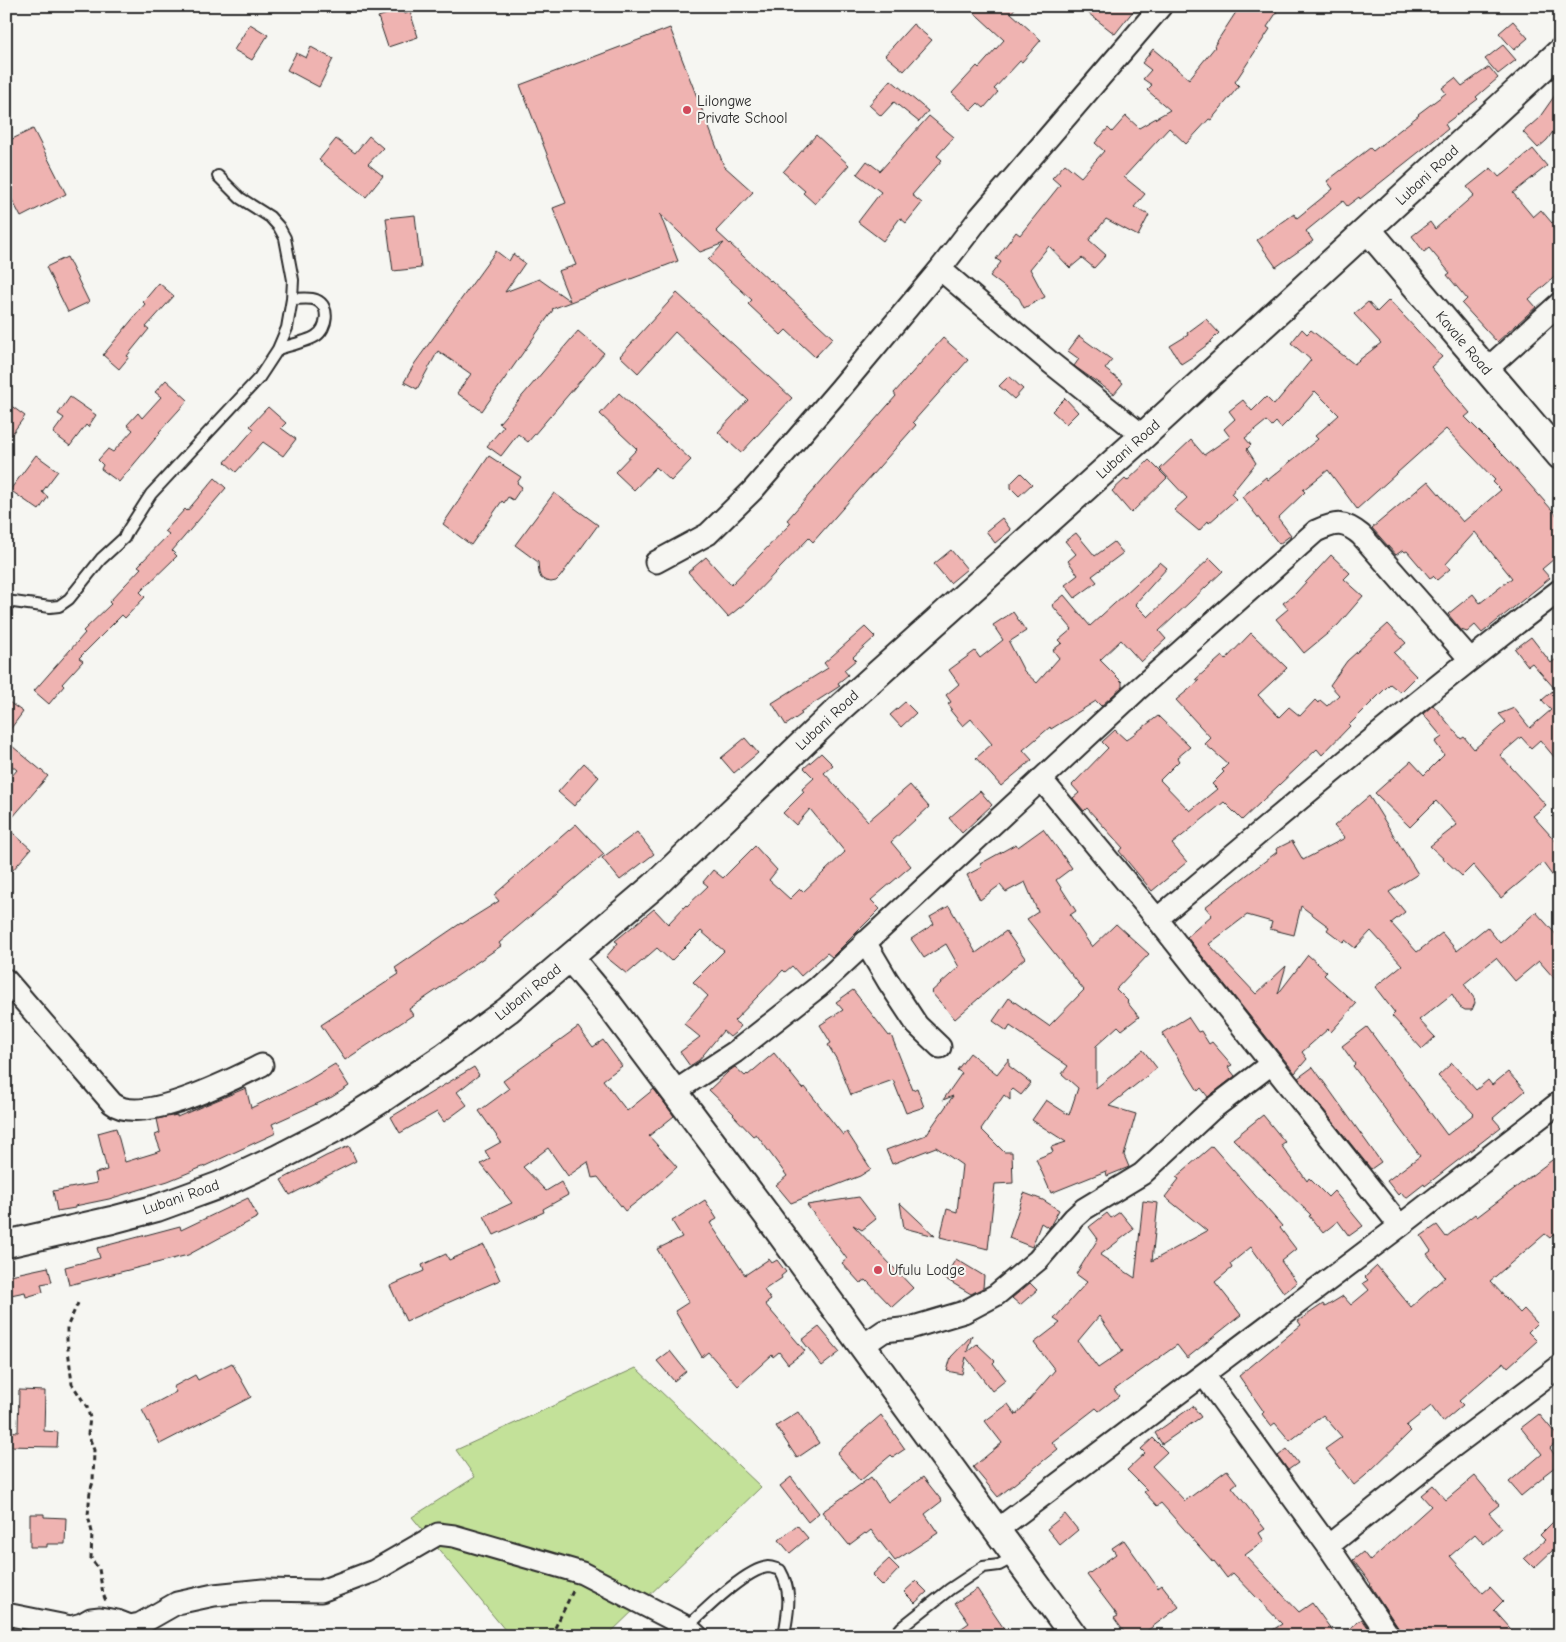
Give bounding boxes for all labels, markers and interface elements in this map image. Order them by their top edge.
place label: Lilongwe Private School [697,92,788,127]
marker: Lilongwe Private School [681,104,693,116]
street label: Lubani Road [1392,141,1462,209]
street label: Kavale Road [1432,307,1496,379]
street label: Lubani Road [1092,416,1164,482]
street label: Lubani Road [792,686,862,754]
street label: Lubani Road [491,960,565,1024]
street label: Lubani Road [140,1175,222,1219]
place label: Ufulu Lodge [888,1261,965,1279]
marker: Ufulu Lodge [872,1264,884,1276]

